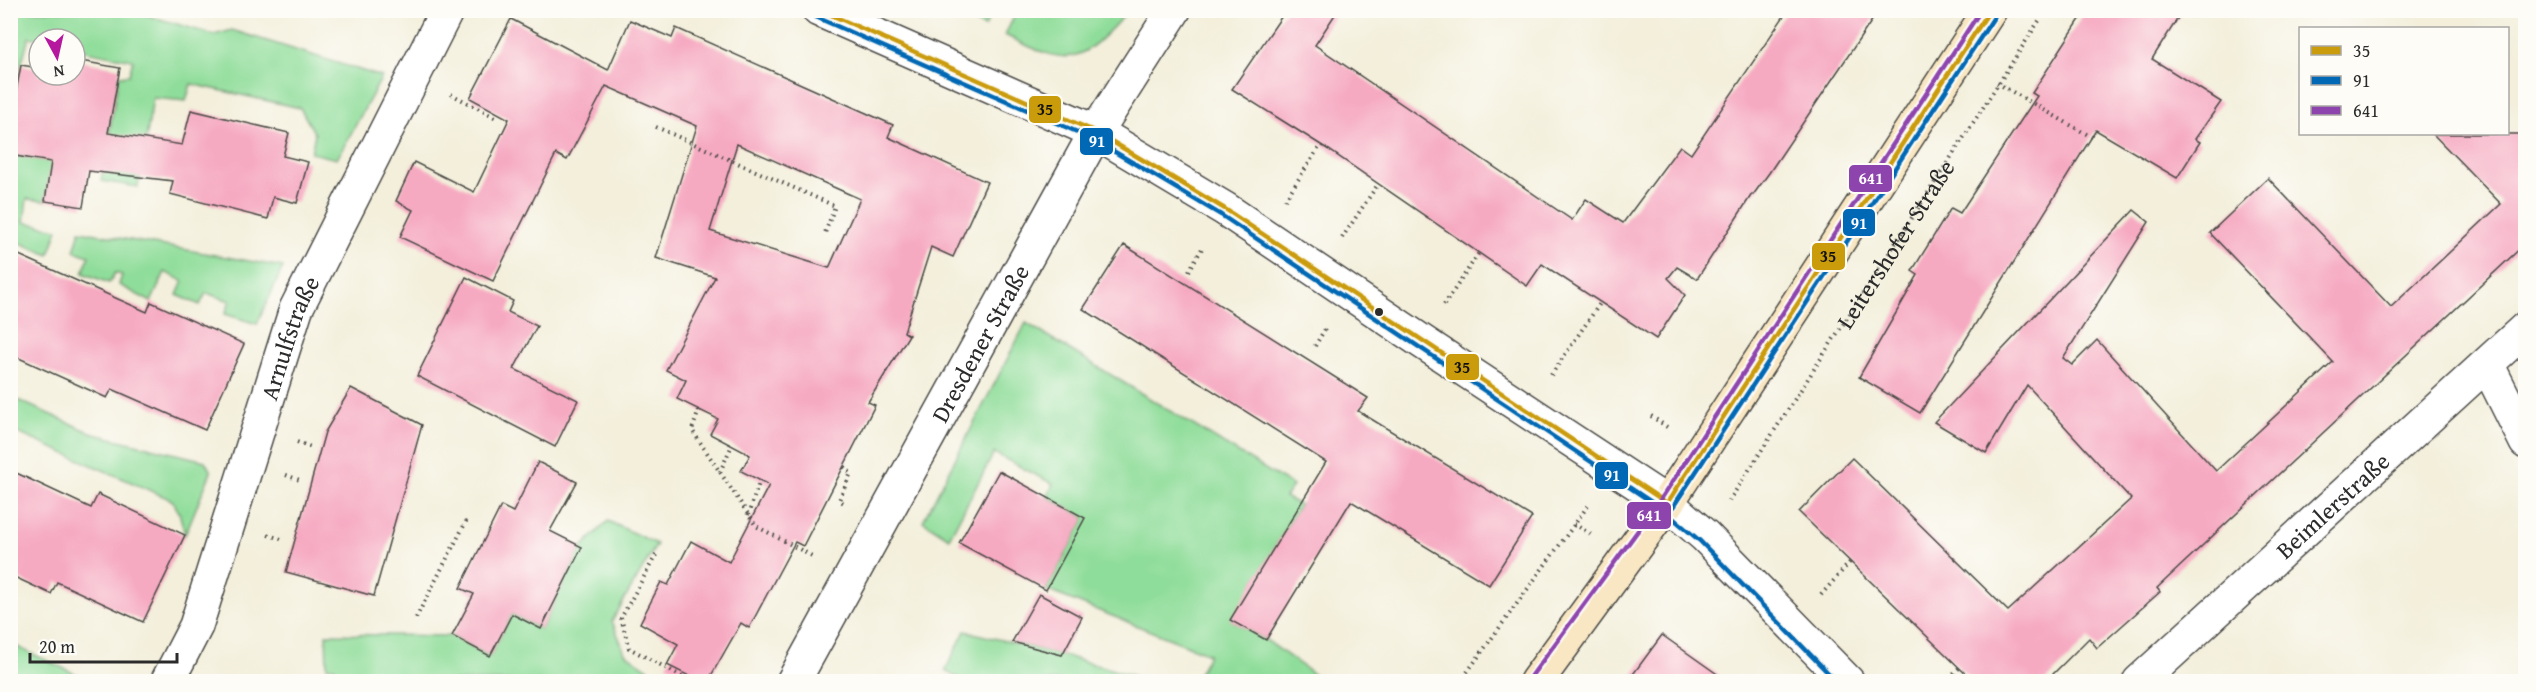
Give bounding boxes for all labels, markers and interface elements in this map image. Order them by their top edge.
north arrow [27,27,87,87]
legend [2299,27,2509,135]
text: 35 [2353,37,2370,64]
text: N [52,59,66,85]
text: 91 [2353,67,2370,94]
line badge: 35 [1028,95,1062,124]
text: 35 [1037,97,1053,121]
text: 641 [2353,97,2379,124]
line badge: 91 [1079,127,1114,156]
text: 91 [1089,129,1105,153]
street label: Leitershofer Straße [1827,152,1963,335]
line badge: 641 [1848,164,1893,193]
text: 641 [1859,166,1883,190]
line badge: 91 [1842,208,1876,237]
text: 91 [1851,211,1867,235]
line badge: 35 [1811,242,1846,271]
text: 35 [1820,244,1836,268]
street label: Dresdener Straße [922,258,1037,428]
street label: Arnulfstraße [251,270,328,404]
unlabelled marker [1373,306,1385,318]
line badge: 35 [1445,353,1480,381]
text: 35 [1454,355,1470,379]
street label: Beimlerstraße [2268,444,2397,567]
line badge: 91 [1594,461,1629,490]
text: 91 [1604,463,1620,487]
line badge: 641 [1626,501,1672,530]
text: 641 [1637,503,1661,527]
scale bar [30,626,177,664]
text: 20 m [39,633,75,660]

